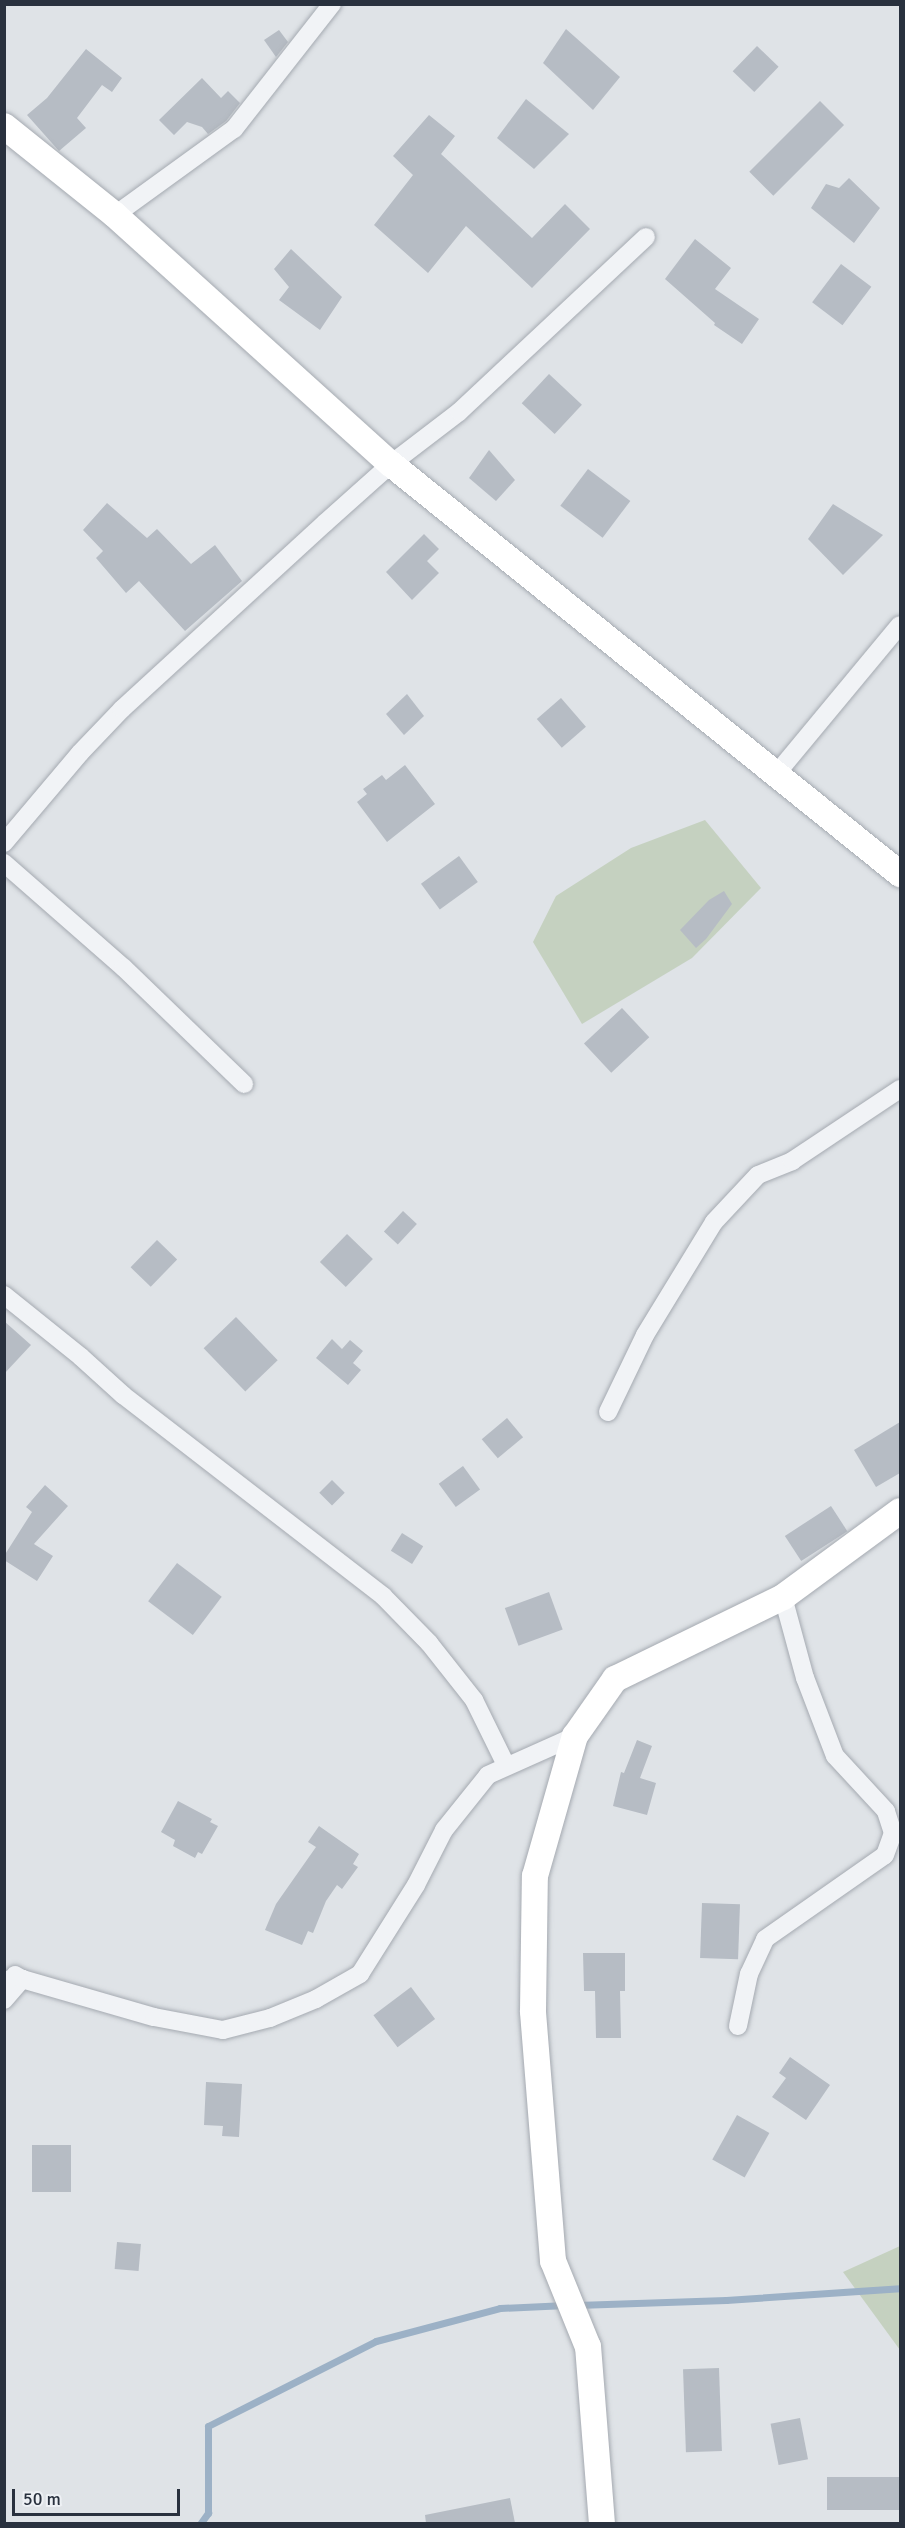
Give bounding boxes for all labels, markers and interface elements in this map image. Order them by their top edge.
scale bar [15,2477,183,2515]
text: 50 m [23,2488,61,2510]

